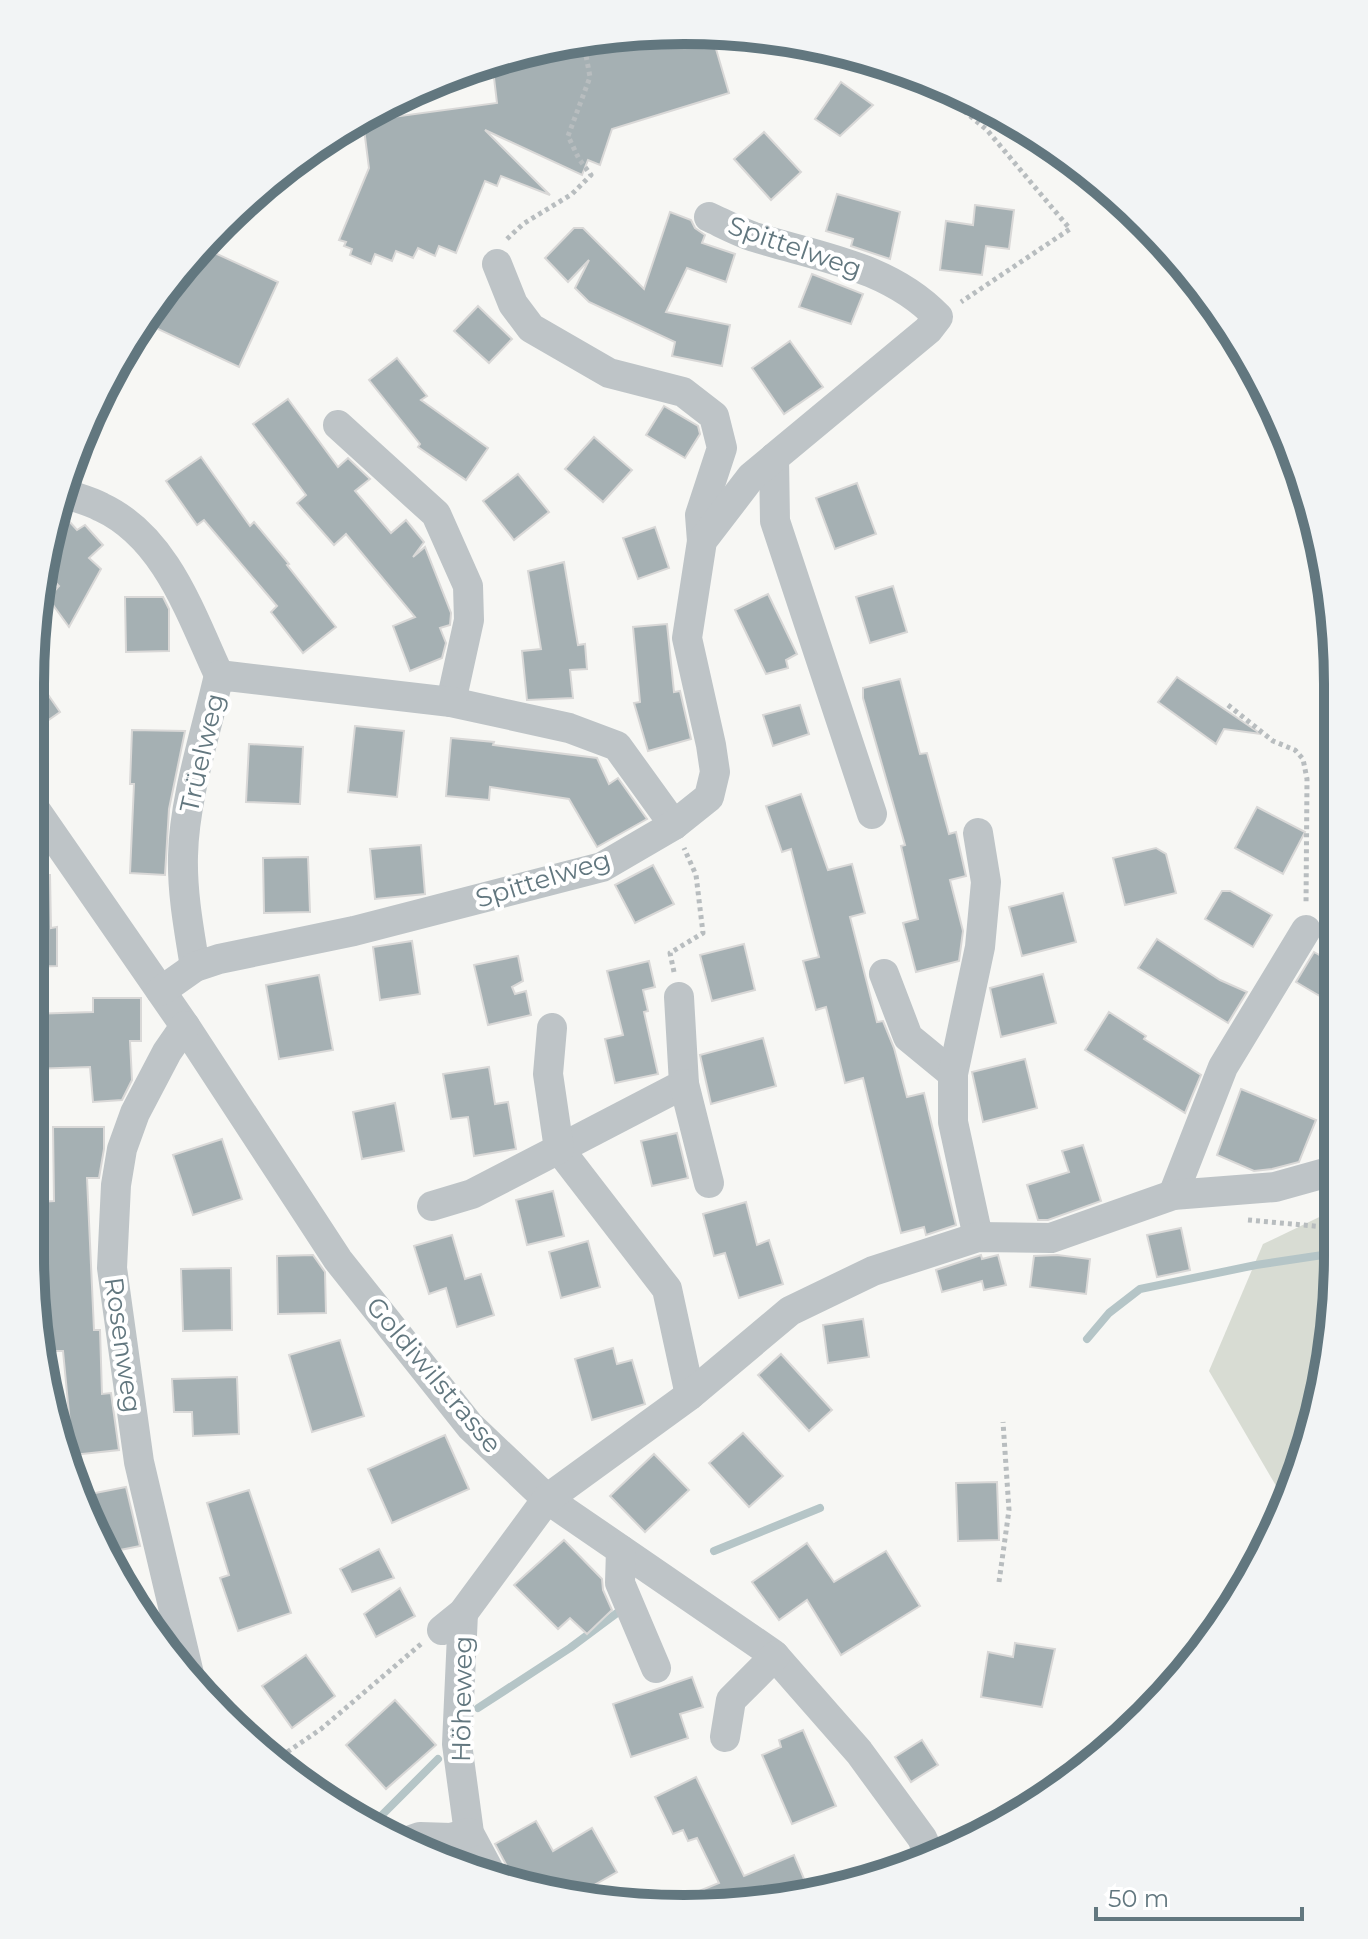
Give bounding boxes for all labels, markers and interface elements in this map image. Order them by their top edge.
street label: Spittelweg [724,209,866,285]
street label: Trüelweg [173,690,231,816]
street label: Spittelweg [472,843,614,915]
street label: Rosenweg [98,1275,148,1415]
street label: Goldiwilstrasse [359,1290,509,1460]
street label: Höheweg [445,1636,479,1762]
scale bar [1096,1871,1302,1921]
text: 50 m [1108,1884,1169,1913]

